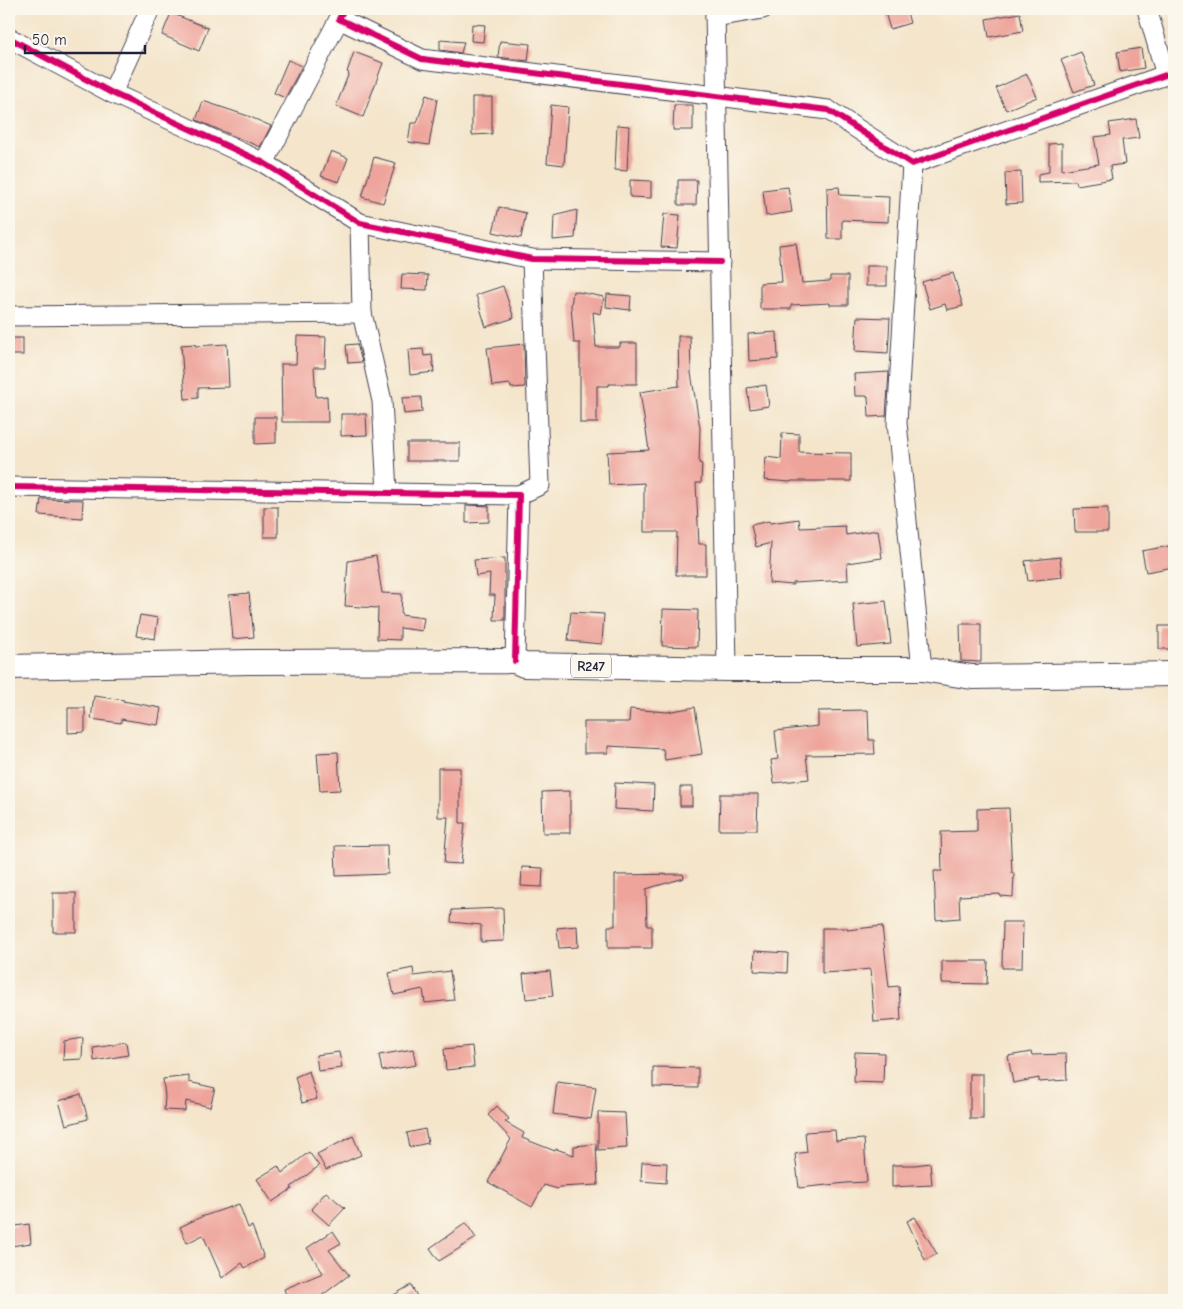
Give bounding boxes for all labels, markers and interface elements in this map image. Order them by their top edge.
scale bar [25,22,145,54]
text: 50 m [32,31,67,49]
road number: R247 [571,654,611,678]

